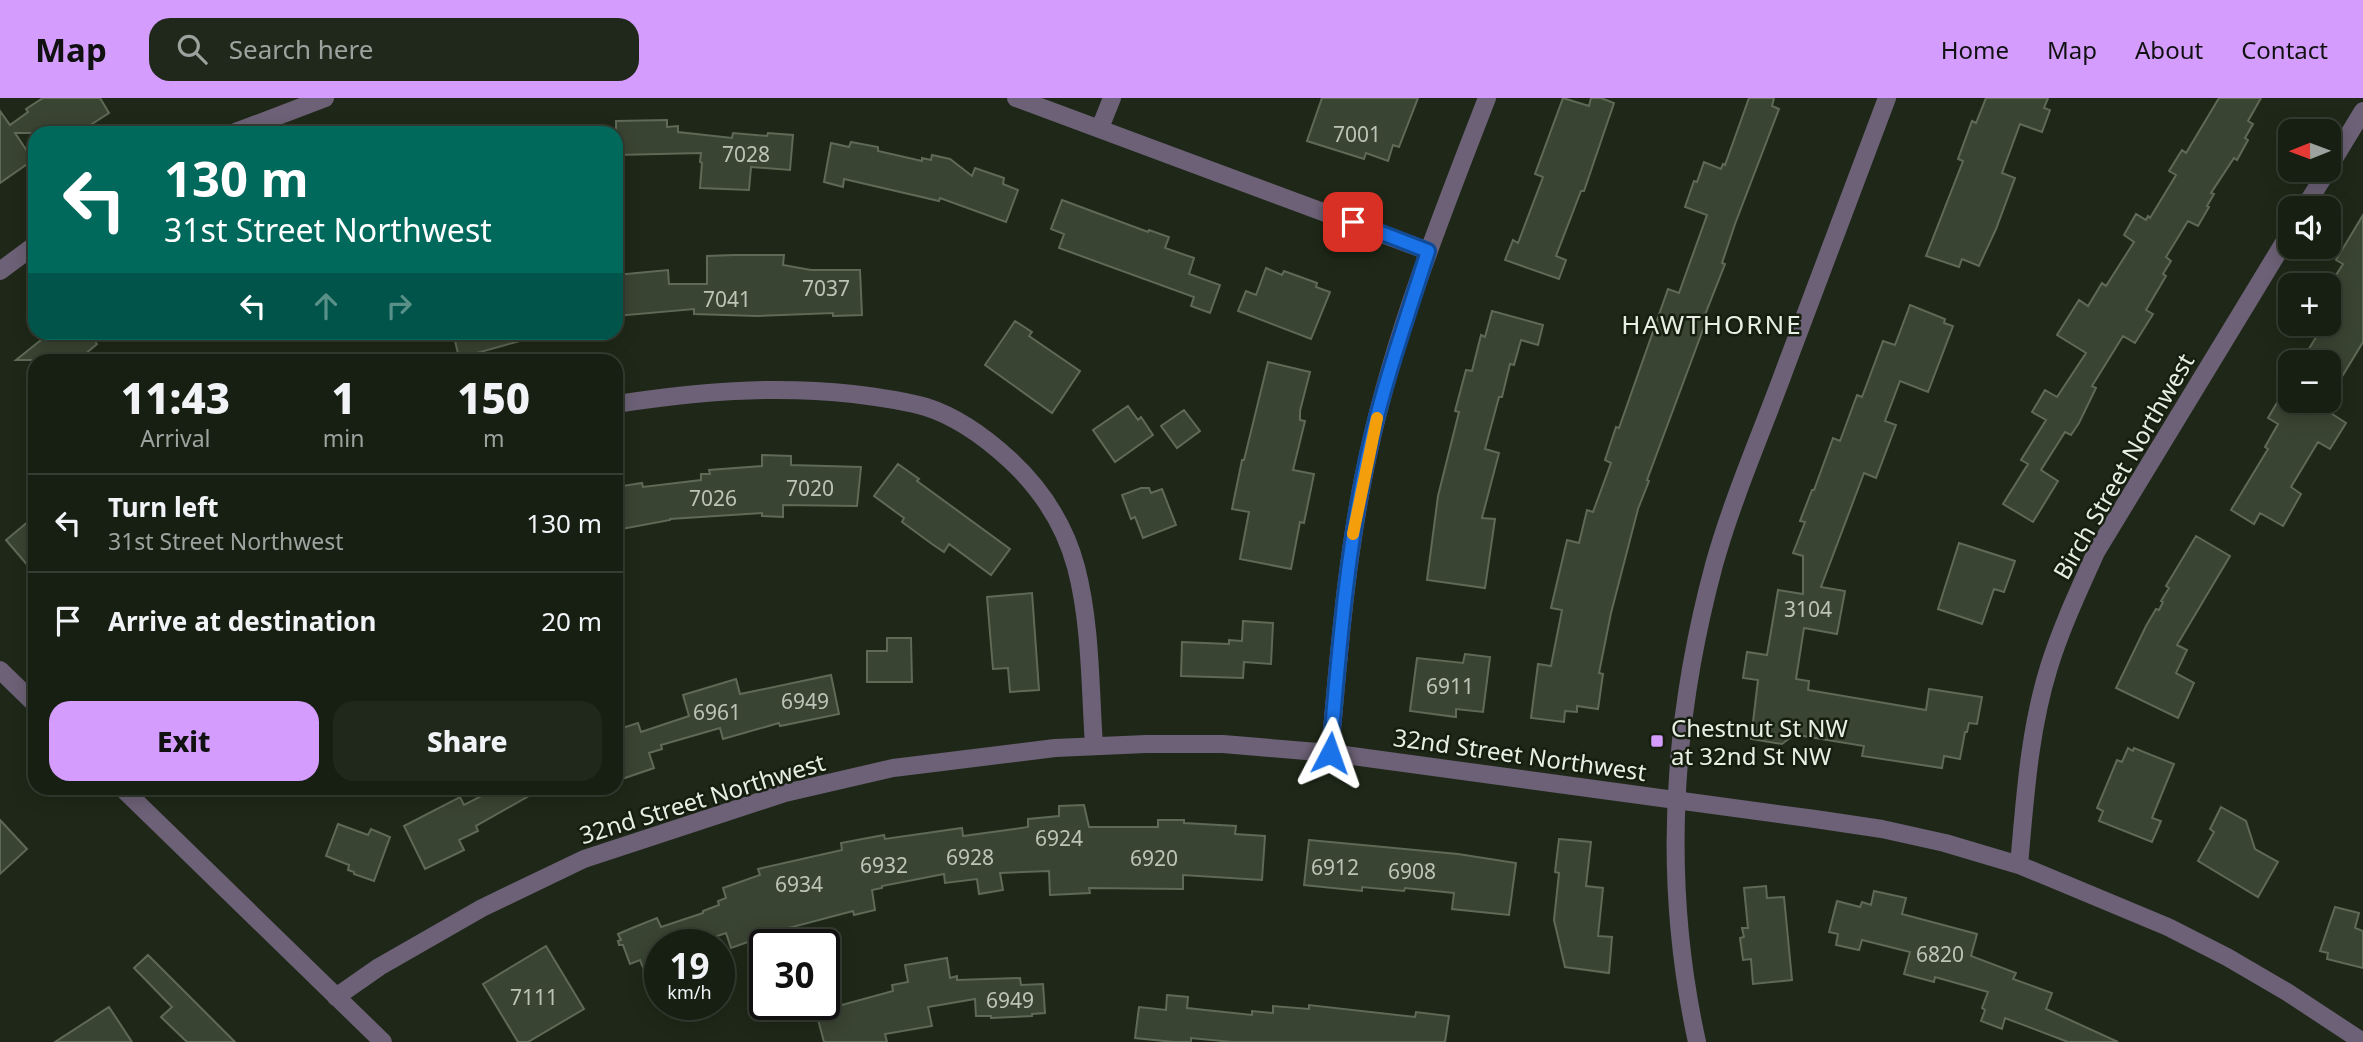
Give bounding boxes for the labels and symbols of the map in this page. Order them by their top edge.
north arrow [2278,119,2342,182]
house number: 7001 [1333,120,1381,148]
house number: 7028 [722,140,770,168]
pin [1323,192,1383,252]
house number: 7037 [802,274,850,302]
house number: 7041 [703,285,751,313]
district label: HAWTHORNE [1621,306,1803,342]
street label: Birch Street Northwest [2045,347,2201,585]
house number: 7020 [786,474,834,502]
house number: 7026 [689,484,737,512]
house number: 3104 [1784,595,1832,623]
house number: 6911 [1426,672,1474,700]
house number: 6949 [781,687,829,715]
house number: 6961 [693,698,741,726]
place label: Chestnut St NW at 32nd St NW [1671,711,1849,772]
position arrow [1293,716,1367,790]
street label: 32nd Street Northwest [1391,720,1649,788]
marker: Chestnut St NW at 32nd St NW [1649,733,1665,749]
street label: 32nd Street Northwest [575,745,829,851]
house number: 6924 [1035,824,1083,852]
house number: 6928 [946,843,994,871]
house number: 6920 [1130,844,1178,872]
house number: 6932 [860,851,908,879]
house number: 6912 [1311,853,1359,881]
house number: 6908 [1388,857,1436,885]
house number: 6934 [775,870,823,898]
speed limit sign: 30 [749,929,840,1020]
house number: 6820 [1916,940,1964,968]
house number: 7111 [510,983,558,1011]
house number: 6949 [986,986,1034,1014]

